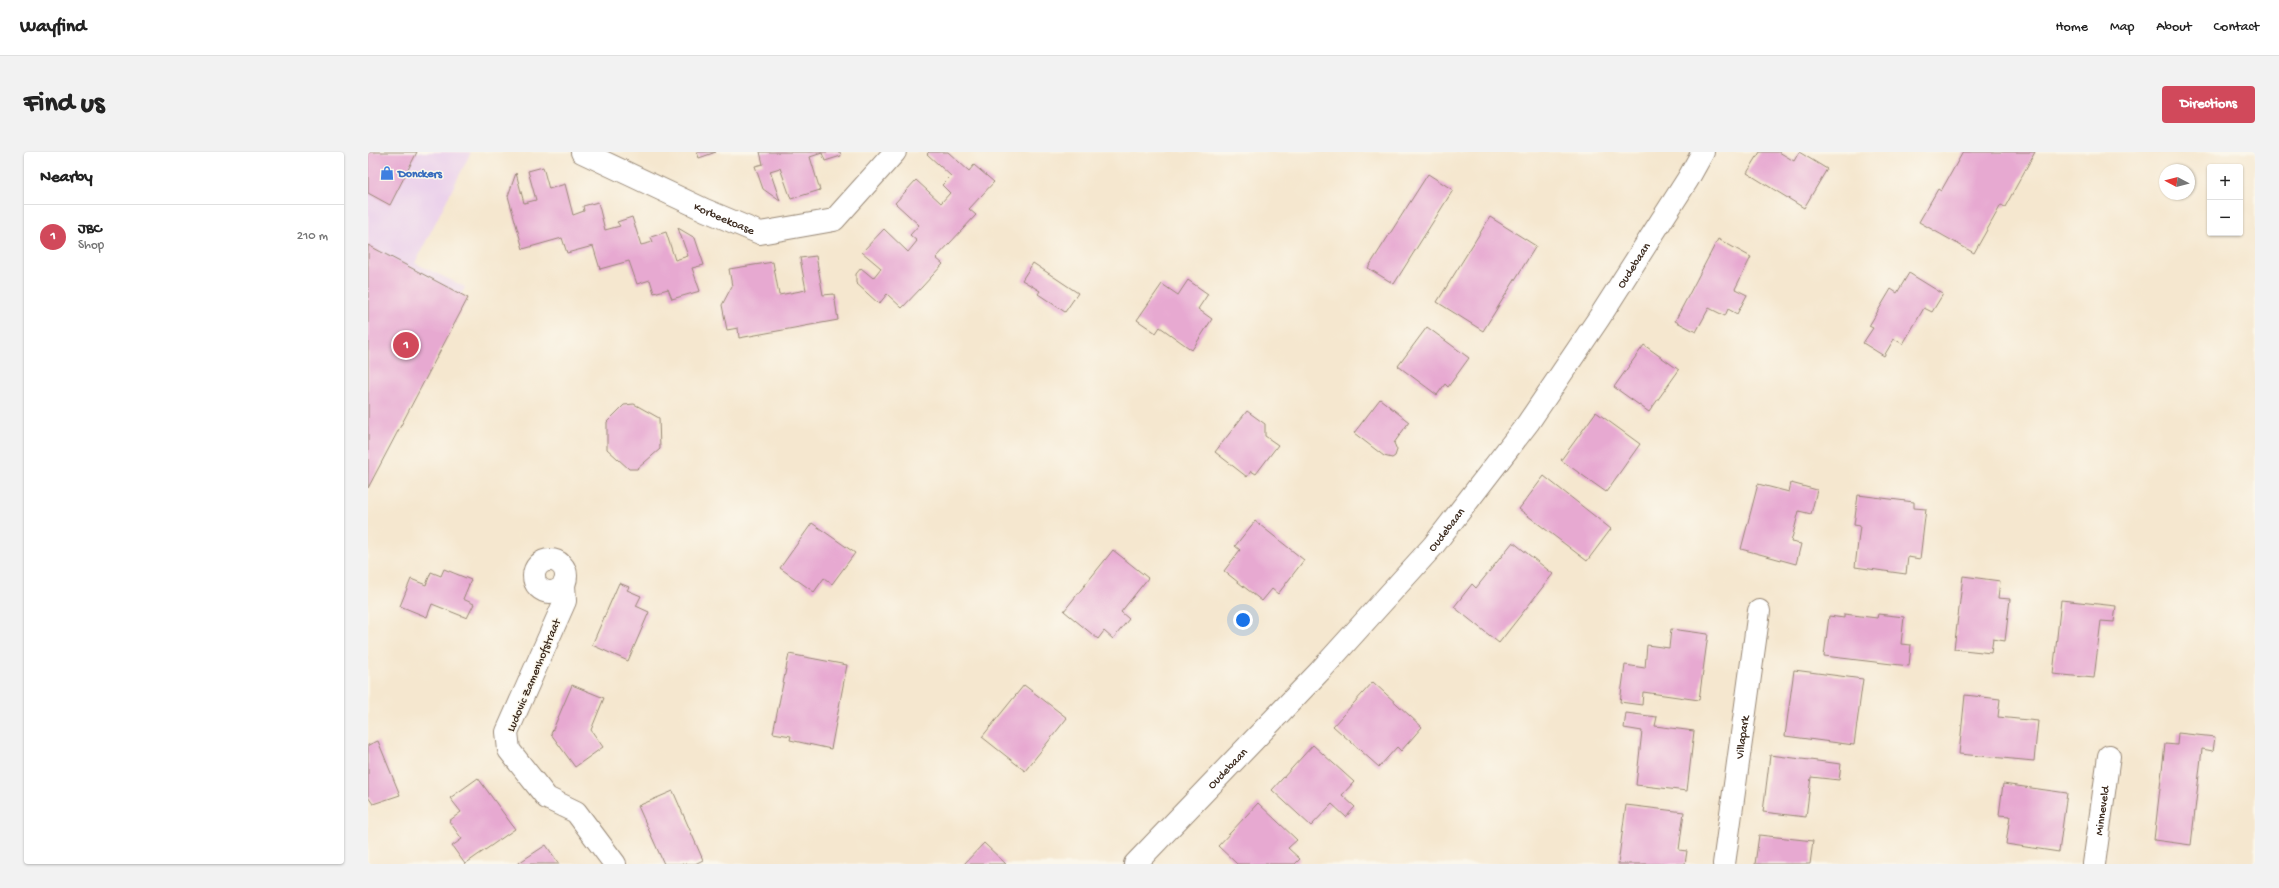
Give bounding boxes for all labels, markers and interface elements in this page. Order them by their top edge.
text: Wayfind [20,16,86,39]
text: Home [2056,19,2088,36]
text: Map [2110,19,2134,36]
text: About [2156,19,2192,36]
text: Contact [2214,19,2259,36]
button: Directions [2162,86,2255,123]
text: Find us [24,88,104,121]
north arrow [2159,164,2195,200]
map controls [2207,164,2243,236]
button: + [2207,164,2243,200]
shop icon: Donckers [379,165,395,181]
text: Nearby [40,168,93,188]
place label: Donckers [397,168,443,182]
button: − [2207,200,2243,236]
street label: Korbeekoase [691,201,757,239]
text: JBC [78,220,102,238]
text: 1 [50,229,56,244]
text: 210 m [297,229,328,244]
text: Shop [78,238,104,253]
street label: Oudebaan [1615,240,1655,291]
pin: 1 [393,330,419,360]
street label: Oudebaan [1426,506,1469,555]
your location [1233,610,1253,630]
street label: Ludovic Zamenhofstraat [505,616,565,734]
street label: Villapark [1733,713,1754,761]
street label: Oudebaan [1206,746,1252,793]
street label: Minneveld [2093,784,2114,836]

